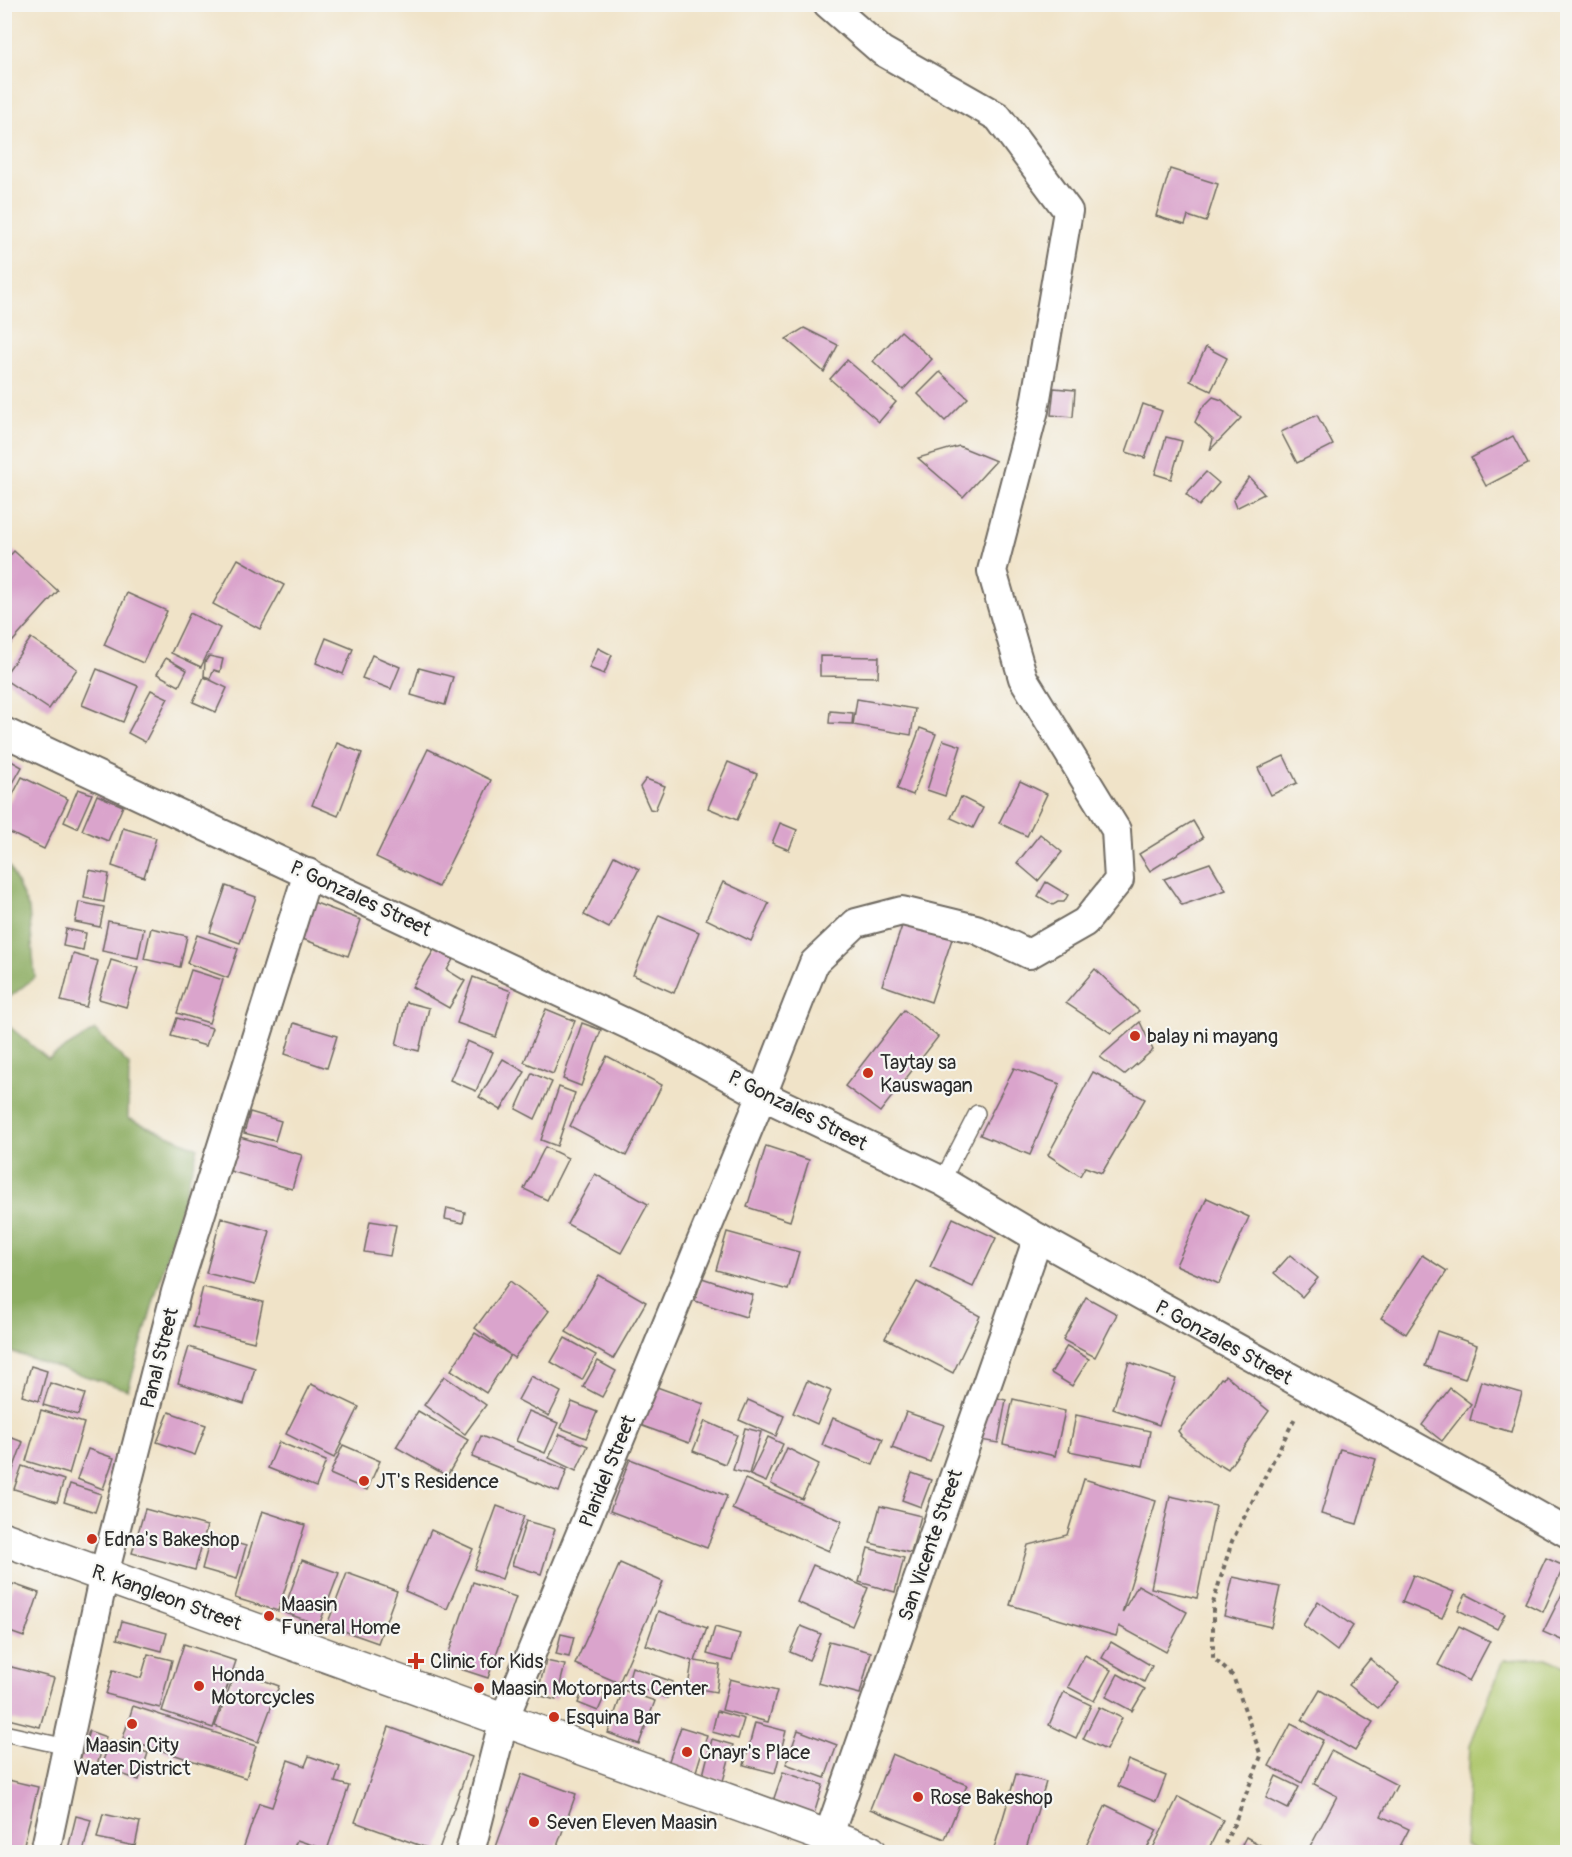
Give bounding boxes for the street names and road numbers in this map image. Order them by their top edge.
street label: P. Gonzales Street [286,855,436,942]
street label: P. Gonzales Street [724,1065,872,1157]
street label: P. Gonzales Street [1151,1294,1298,1391]
street label: Panal Street [135,1304,184,1411]
street label: Plaridel Street [574,1410,642,1531]
street label: San Vicente Street [893,1465,968,1624]
street label: R. Kangleon Street [89,1559,246,1636]

